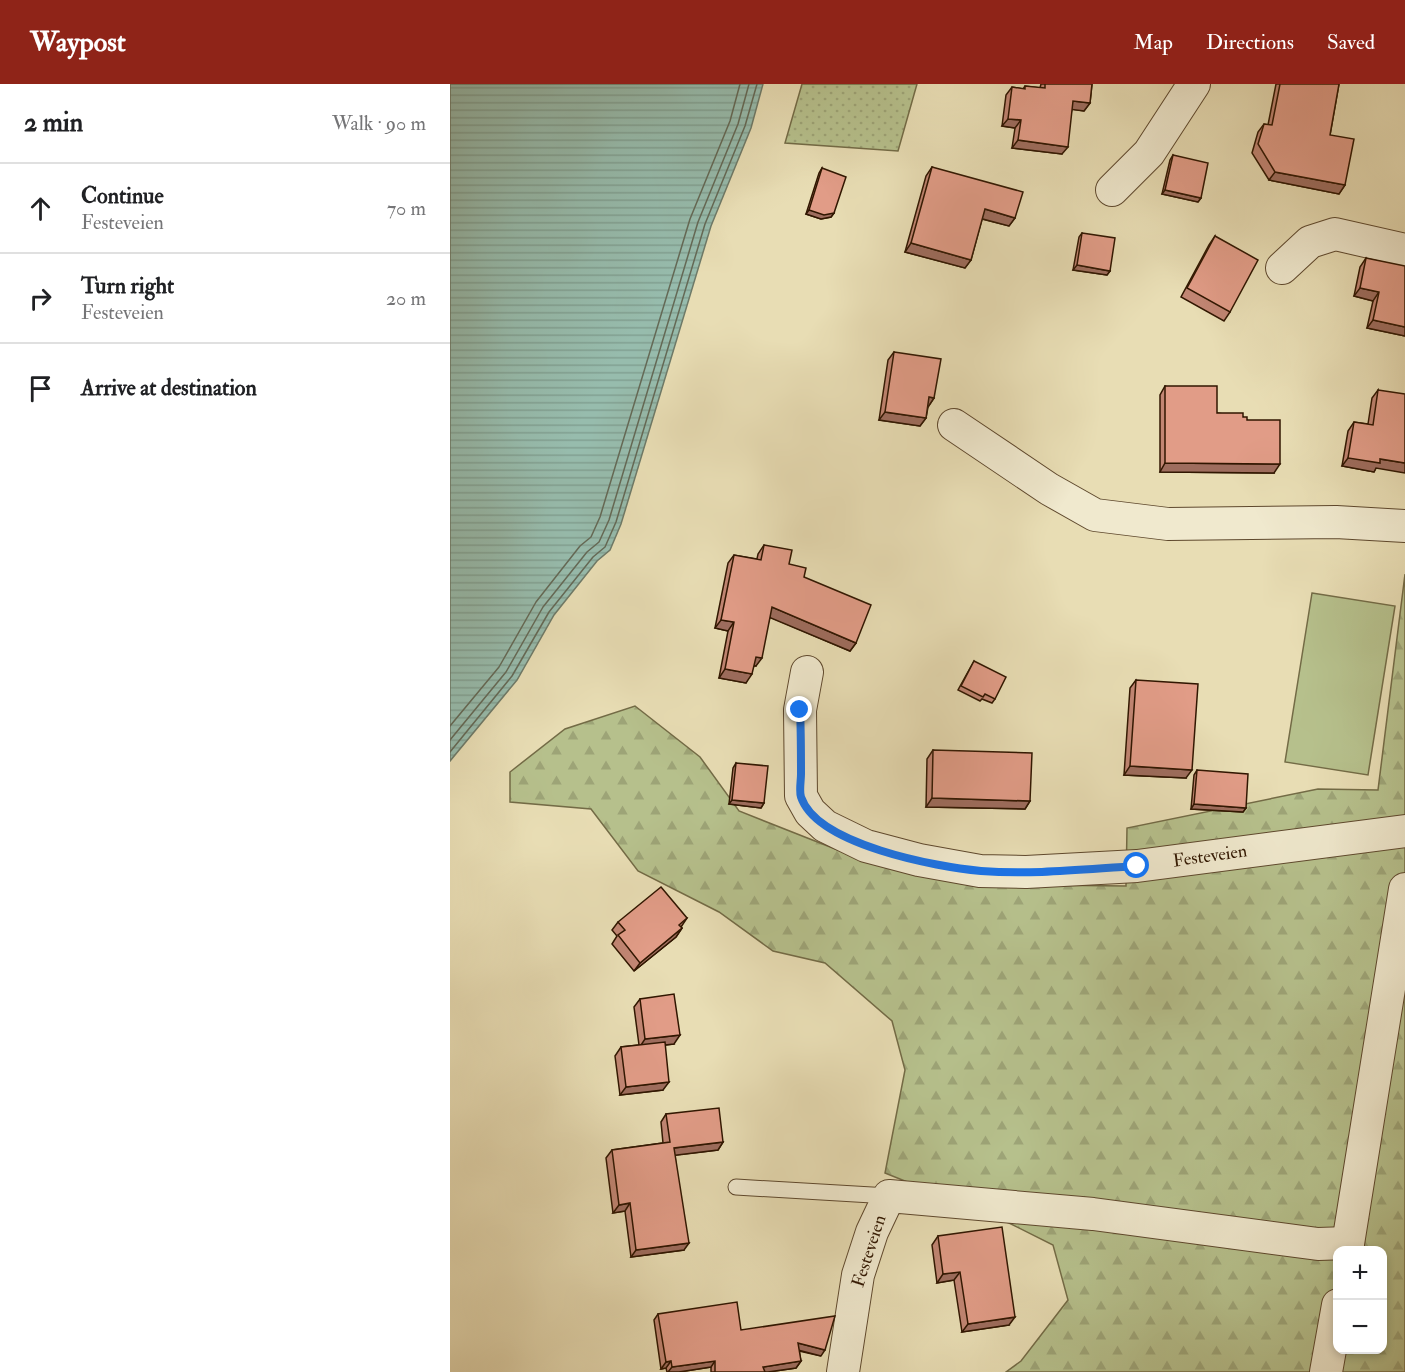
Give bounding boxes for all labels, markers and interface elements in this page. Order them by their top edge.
text: Waypost [30,25,126,60]
text: Map [1133,29,1173,56]
text: Directions [1206,29,1294,56]
text: Saved [1327,29,1375,56]
text: 2 min [24,107,83,139]
text: Walk · 90 m [332,111,426,136]
text: Continue [81,182,164,210]
icon: ahead [24,192,57,225]
text: 70 m [387,196,426,221]
text: Festeveien [81,210,164,235]
text: Turn right [81,272,174,300]
icon: right [24,282,57,315]
text: 20 m [386,286,426,311]
text: Festeveien [81,300,164,325]
icon: arrive [24,372,57,405]
text: Arrive at destination [81,374,257,402]
route end [786,696,812,722]
street label: Festeveien [1171,839,1249,873]
route start [1123,852,1149,878]
street label: Festeveien [847,1212,891,1290]
map controls [1333,1246,1387,1354]
button: + [1333,1246,1387,1300]
button: − [1333,1300,1387,1354]

